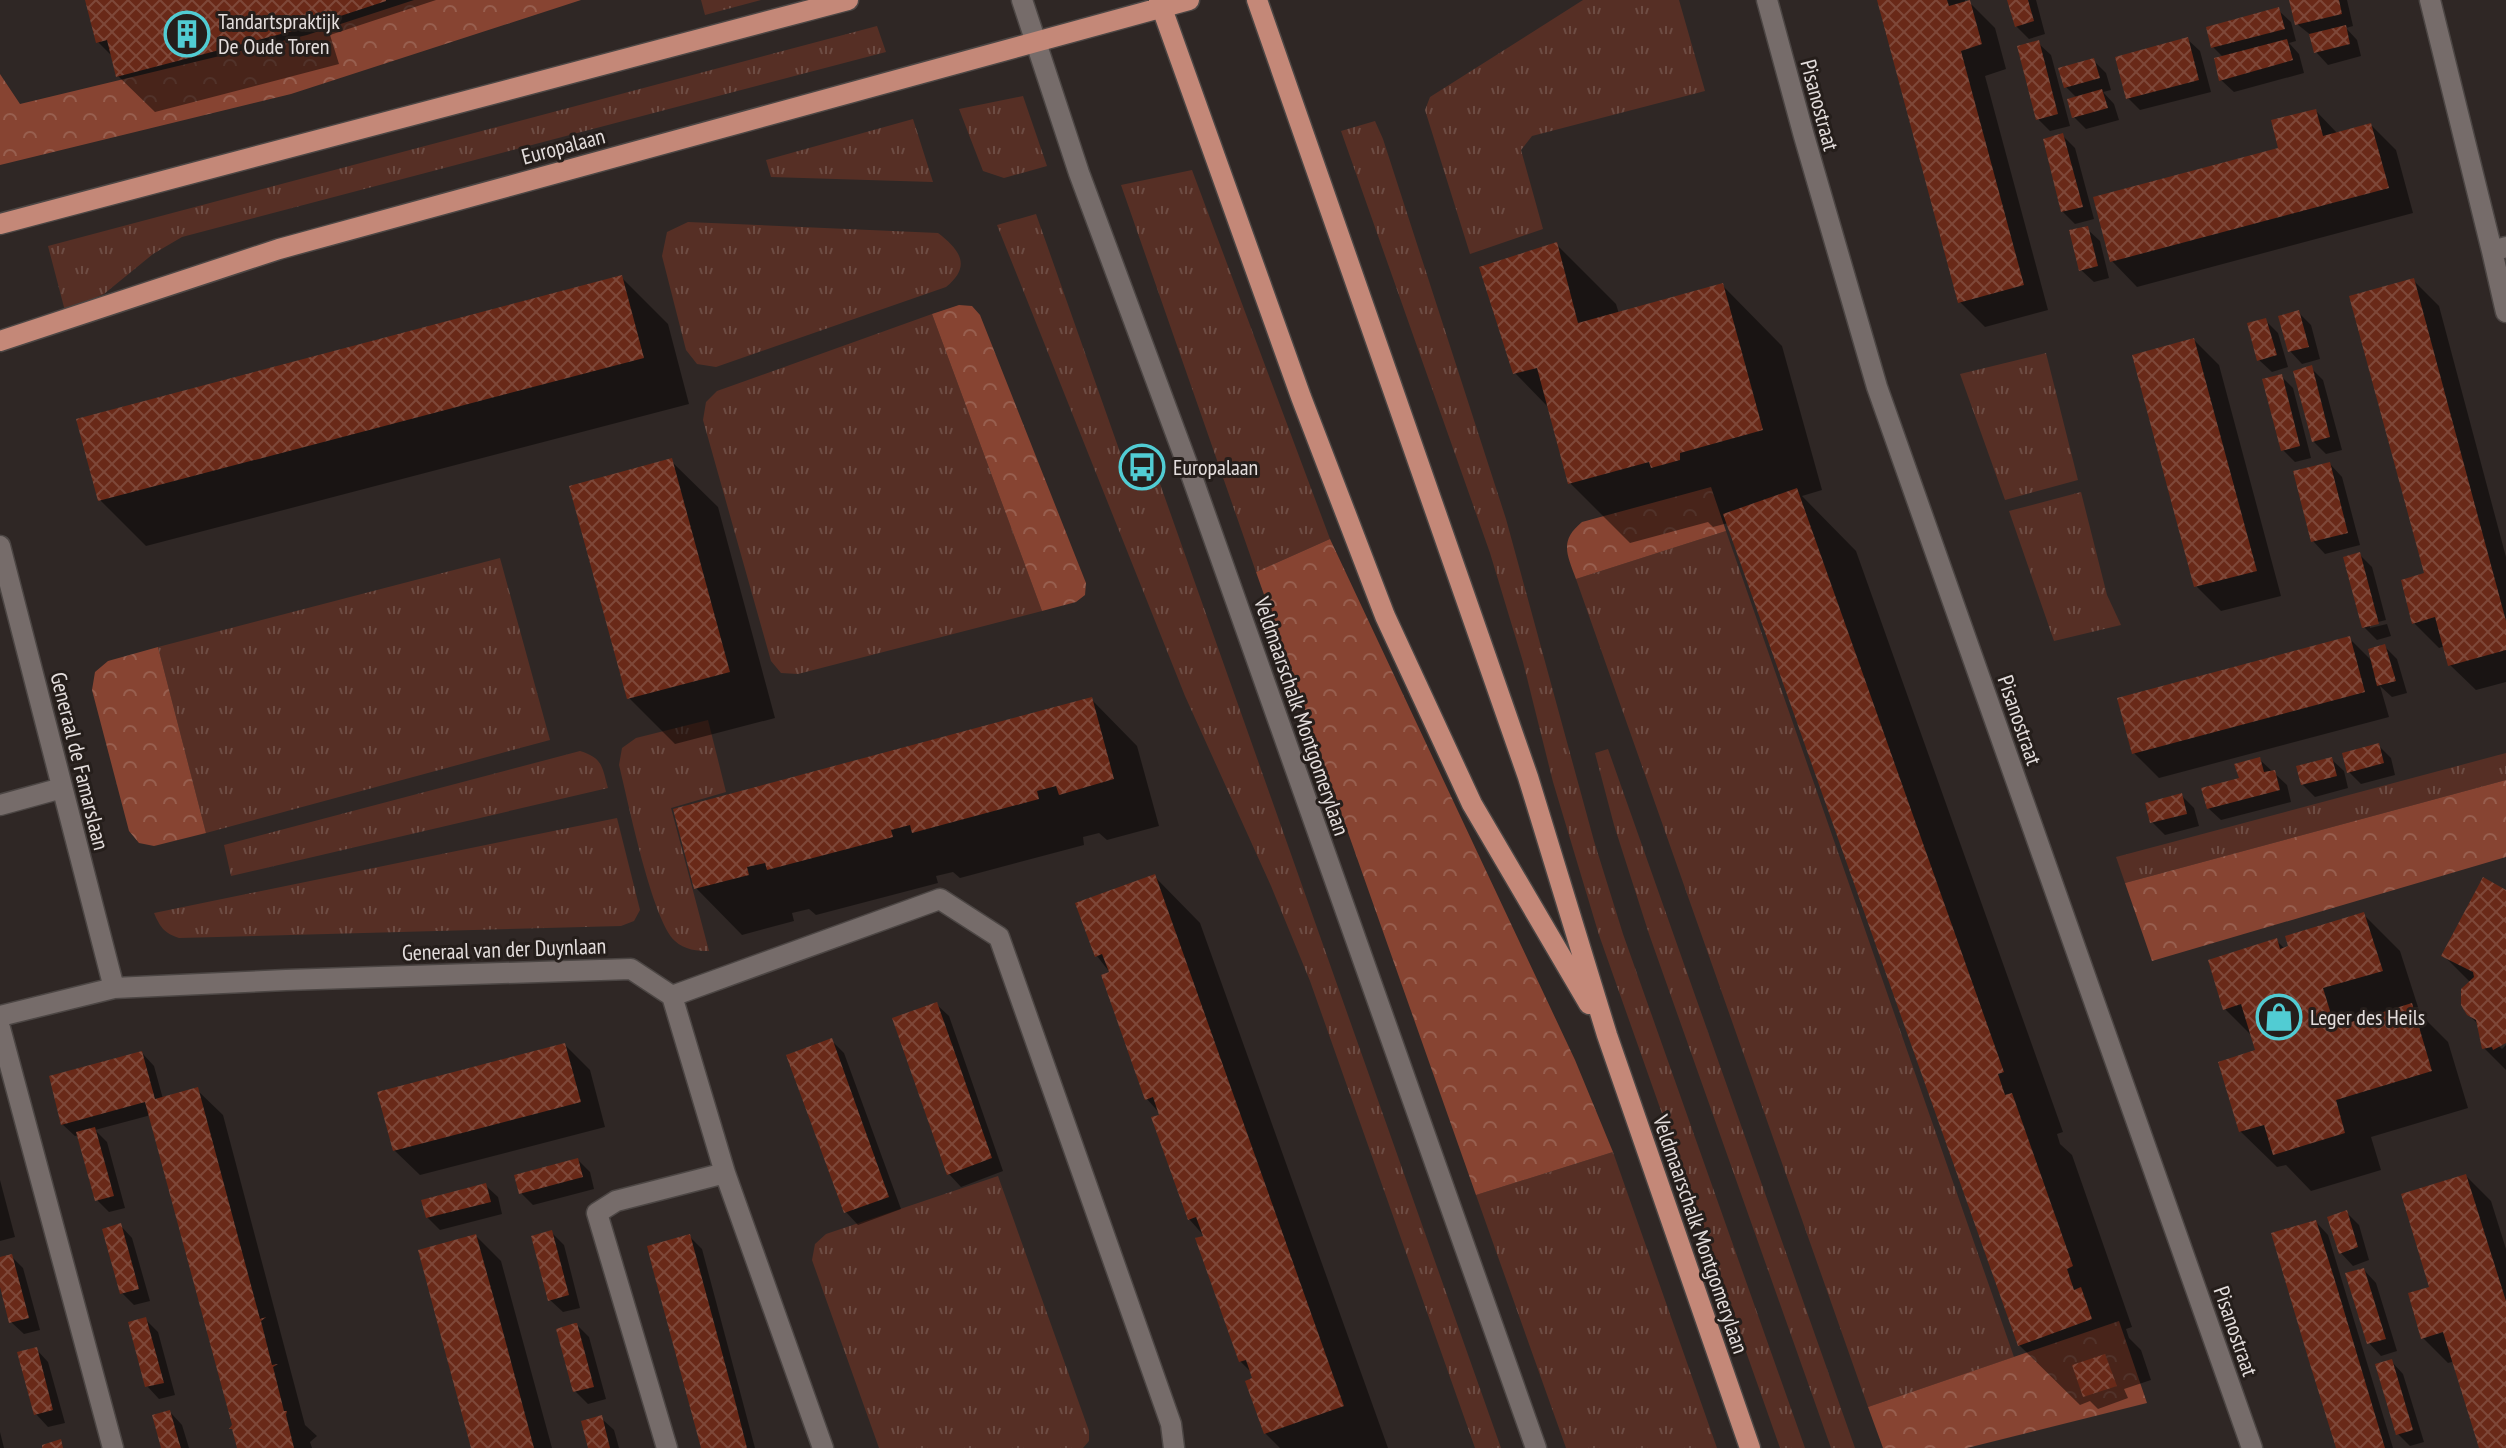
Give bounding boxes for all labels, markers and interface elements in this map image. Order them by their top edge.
place label: Tandartspraktijk De Oude Toren [218,7,340,60]
building icon: Tandartspraktijk De Oude Toren [163,10,211,58]
street label: Pisanostraat [1794,56,1846,154]
street label: Europalaan [518,121,608,171]
bus stop icon: Europalaan [1118,443,1166,491]
place label: Europalaan [1173,453,1258,481]
street label: Veldmaarschalk Montgomerylaan [1248,592,1356,839]
street label: Generaal de Famarslaan [44,669,116,853]
street label: Pisanostraat [1992,671,2048,769]
street label: Generaal van der Duynlaan [401,931,607,967]
shop icon: Leger des Heils [2255,993,2303,1041]
place label: Leger des Heils [2310,1003,2425,1031]
street label: Veldmaarschalk Montgomerylaan [1647,1110,1755,1357]
street label: Pisanostraat [2208,1282,2264,1380]

